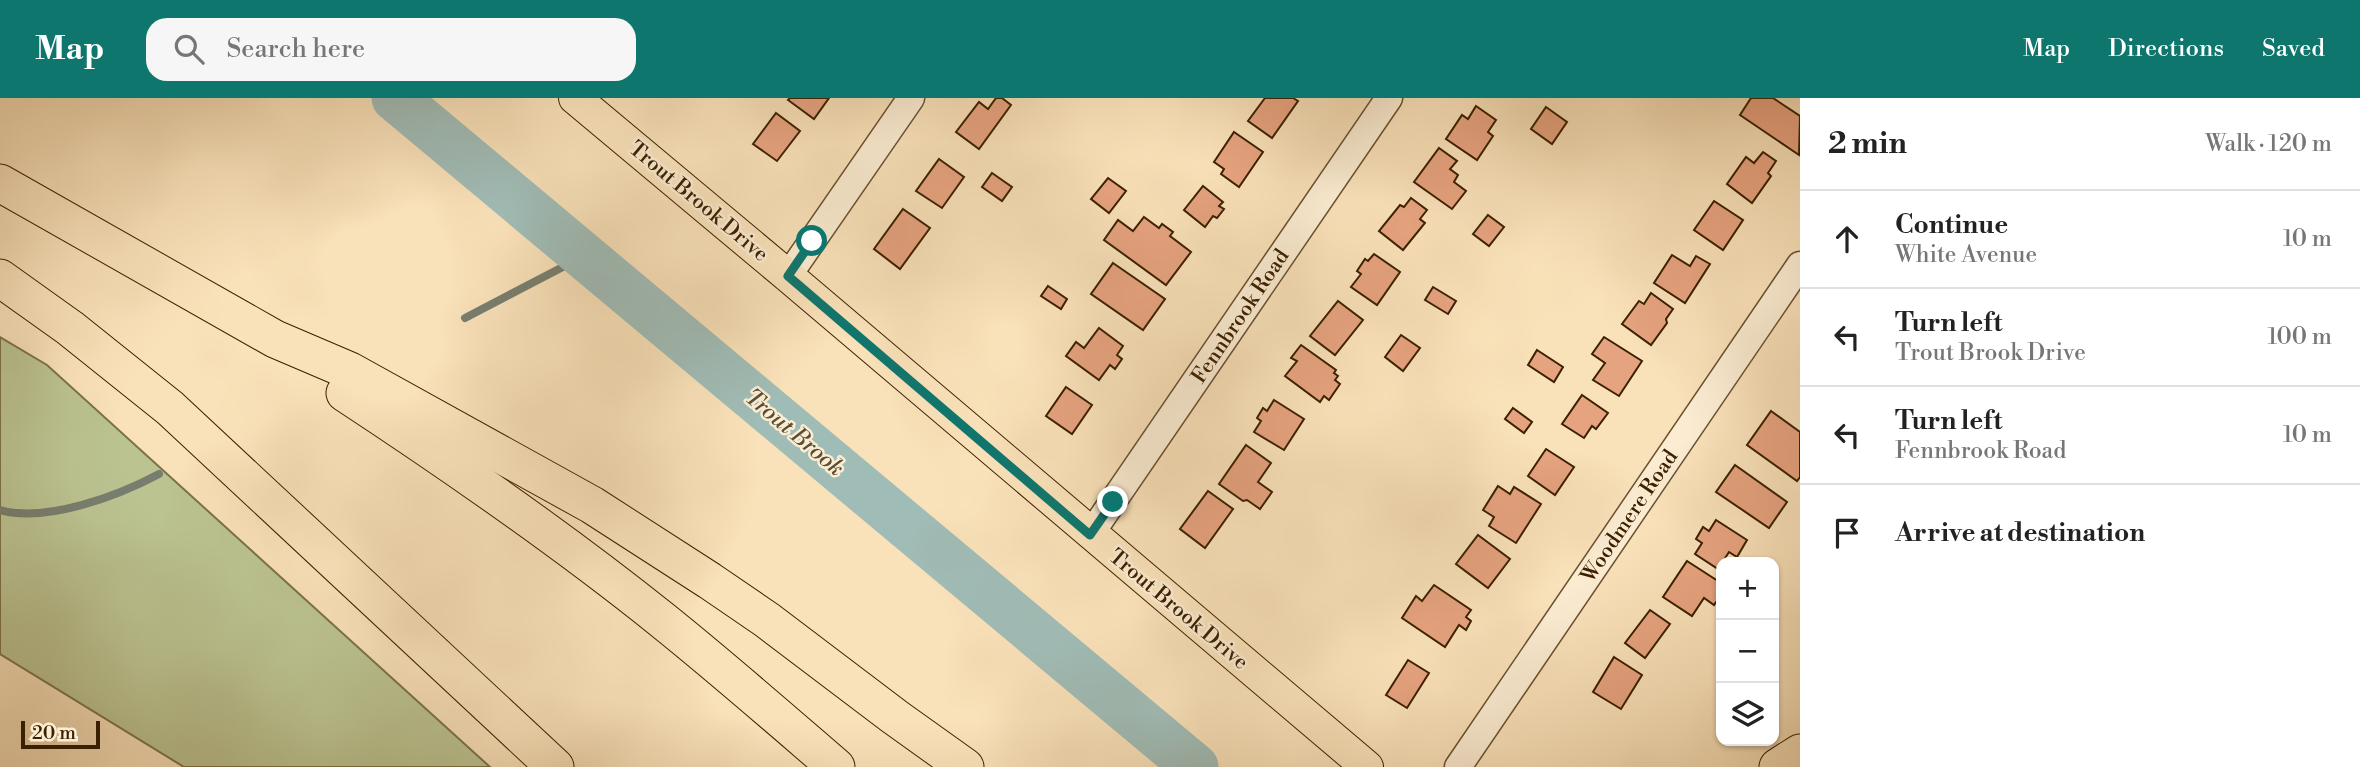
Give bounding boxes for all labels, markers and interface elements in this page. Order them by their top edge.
search box [146,18,636,81]
text: Map [35,29,104,70]
icon: search [170,30,208,68]
text: Search here [226,33,365,65]
text: Map [2023,34,2070,64]
text: Directions [2108,34,2224,64]
text: Saved [2262,34,2325,64]
text: 2 min [1828,125,1907,163]
text: Walk · 120 m [2205,130,2332,158]
street label: Trout Brook Drive [623,136,773,268]
text: Continue [1895,209,2008,241]
icon: ahead [1828,220,1866,258]
route start [796,225,827,256]
text: 10 m [2283,225,2332,253]
text: White Avenue [1895,241,2037,269]
street label: Fennbrook Road [1186,244,1295,389]
text: Turn left [1895,307,2003,339]
icon: left [1828,318,1866,356]
text: 100 m [2267,323,2332,351]
text: Trout Brook Drive [1895,339,2086,367]
water label: Trout Brook [739,383,850,482]
text: Turn left [1895,405,2003,437]
icon: left [1828,416,1866,454]
text: 10 m [2283,421,2332,449]
text: Fennbrook Road [1895,437,2066,465]
street label: Woodmere Road [1575,445,1684,589]
route end [1097,486,1128,517]
icon: arrive [1828,514,1866,552]
text: Arrive at destination [1895,517,2145,549]
street label: Trout Brook Drive [1103,544,1253,676]
map controls [1716,557,1779,746]
button: + [1716,557,1779,620]
button: − [1716,620,1779,683]
button: layers [1716,683,1779,746]
scale bar [21,718,100,750]
text: 20 m [32,721,76,745]

